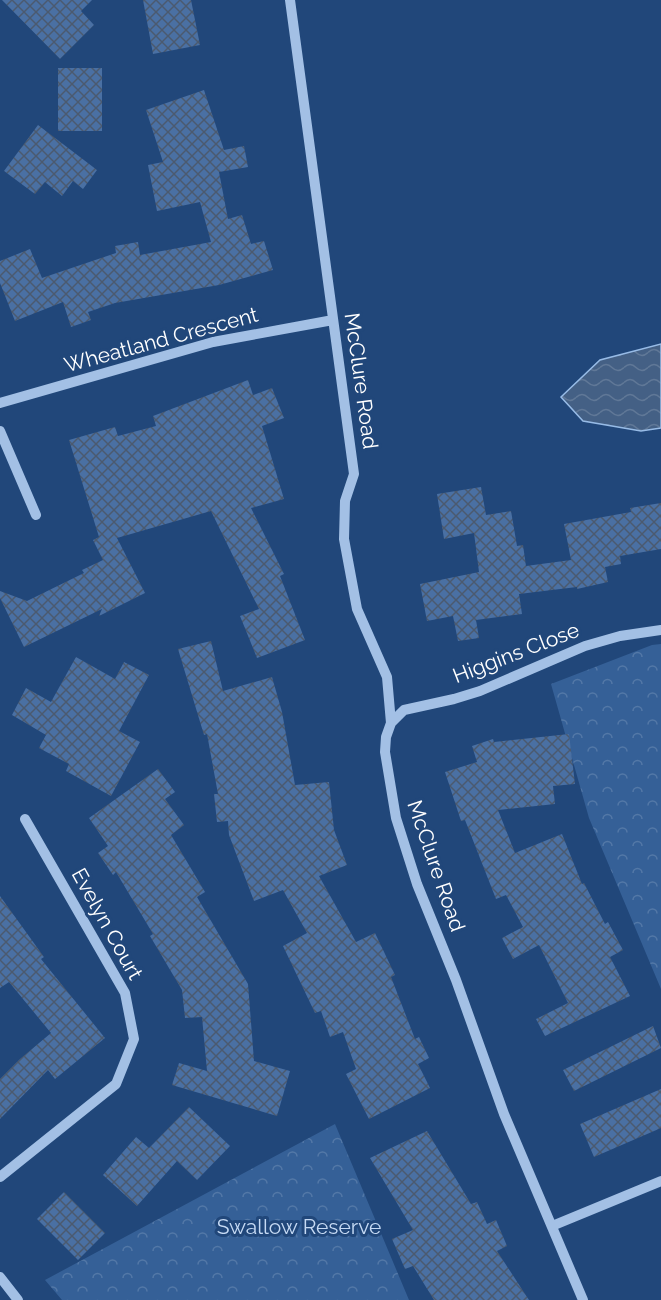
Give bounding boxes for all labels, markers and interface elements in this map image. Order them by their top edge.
street label: Wheatland Crescent [61,302,261,377]
street label: McClure Road [340,311,383,451]
street label: Higgins Close [449,617,583,688]
street label: McClure Road [402,797,471,935]
street label: Evelyn Court [67,864,148,984]
park label: Swallow Reserve [217,1214,381,1239]

